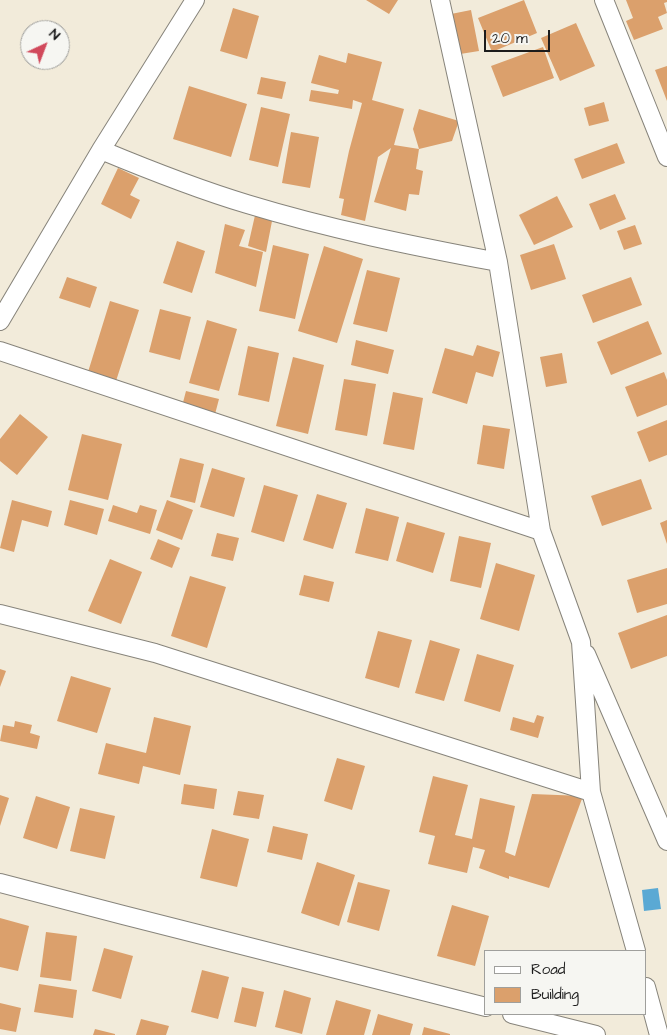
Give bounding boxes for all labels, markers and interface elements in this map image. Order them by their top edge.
north arrow [20,20,70,70]
scale bar [487,20,553,52]
text: N [45,24,65,45]
text: 20 m [492,28,528,49]
legend [484,950,647,1015]
text: Road [531,959,565,980]
text: Building [531,984,579,1005]

